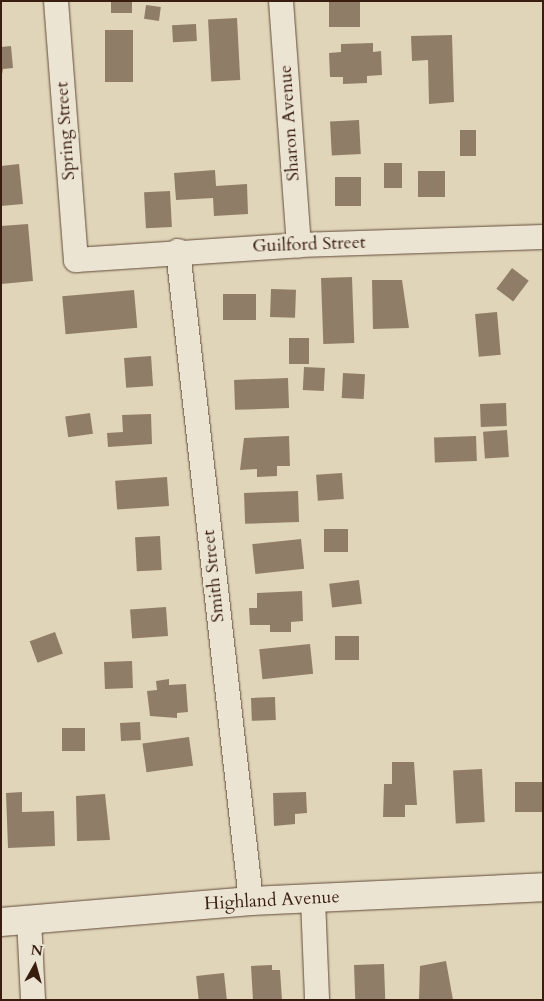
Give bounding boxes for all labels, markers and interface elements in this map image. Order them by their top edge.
street label: Sharon Avenue [275,64,305,182]
street label: Spring Street [52,81,80,181]
street label: Guilford Street [252,232,366,258]
street label: Smith Street [198,529,230,623]
street label: Highland Avenue [204,887,340,915]
text: N [30,940,44,961]
north arrow [10,941,60,991]

